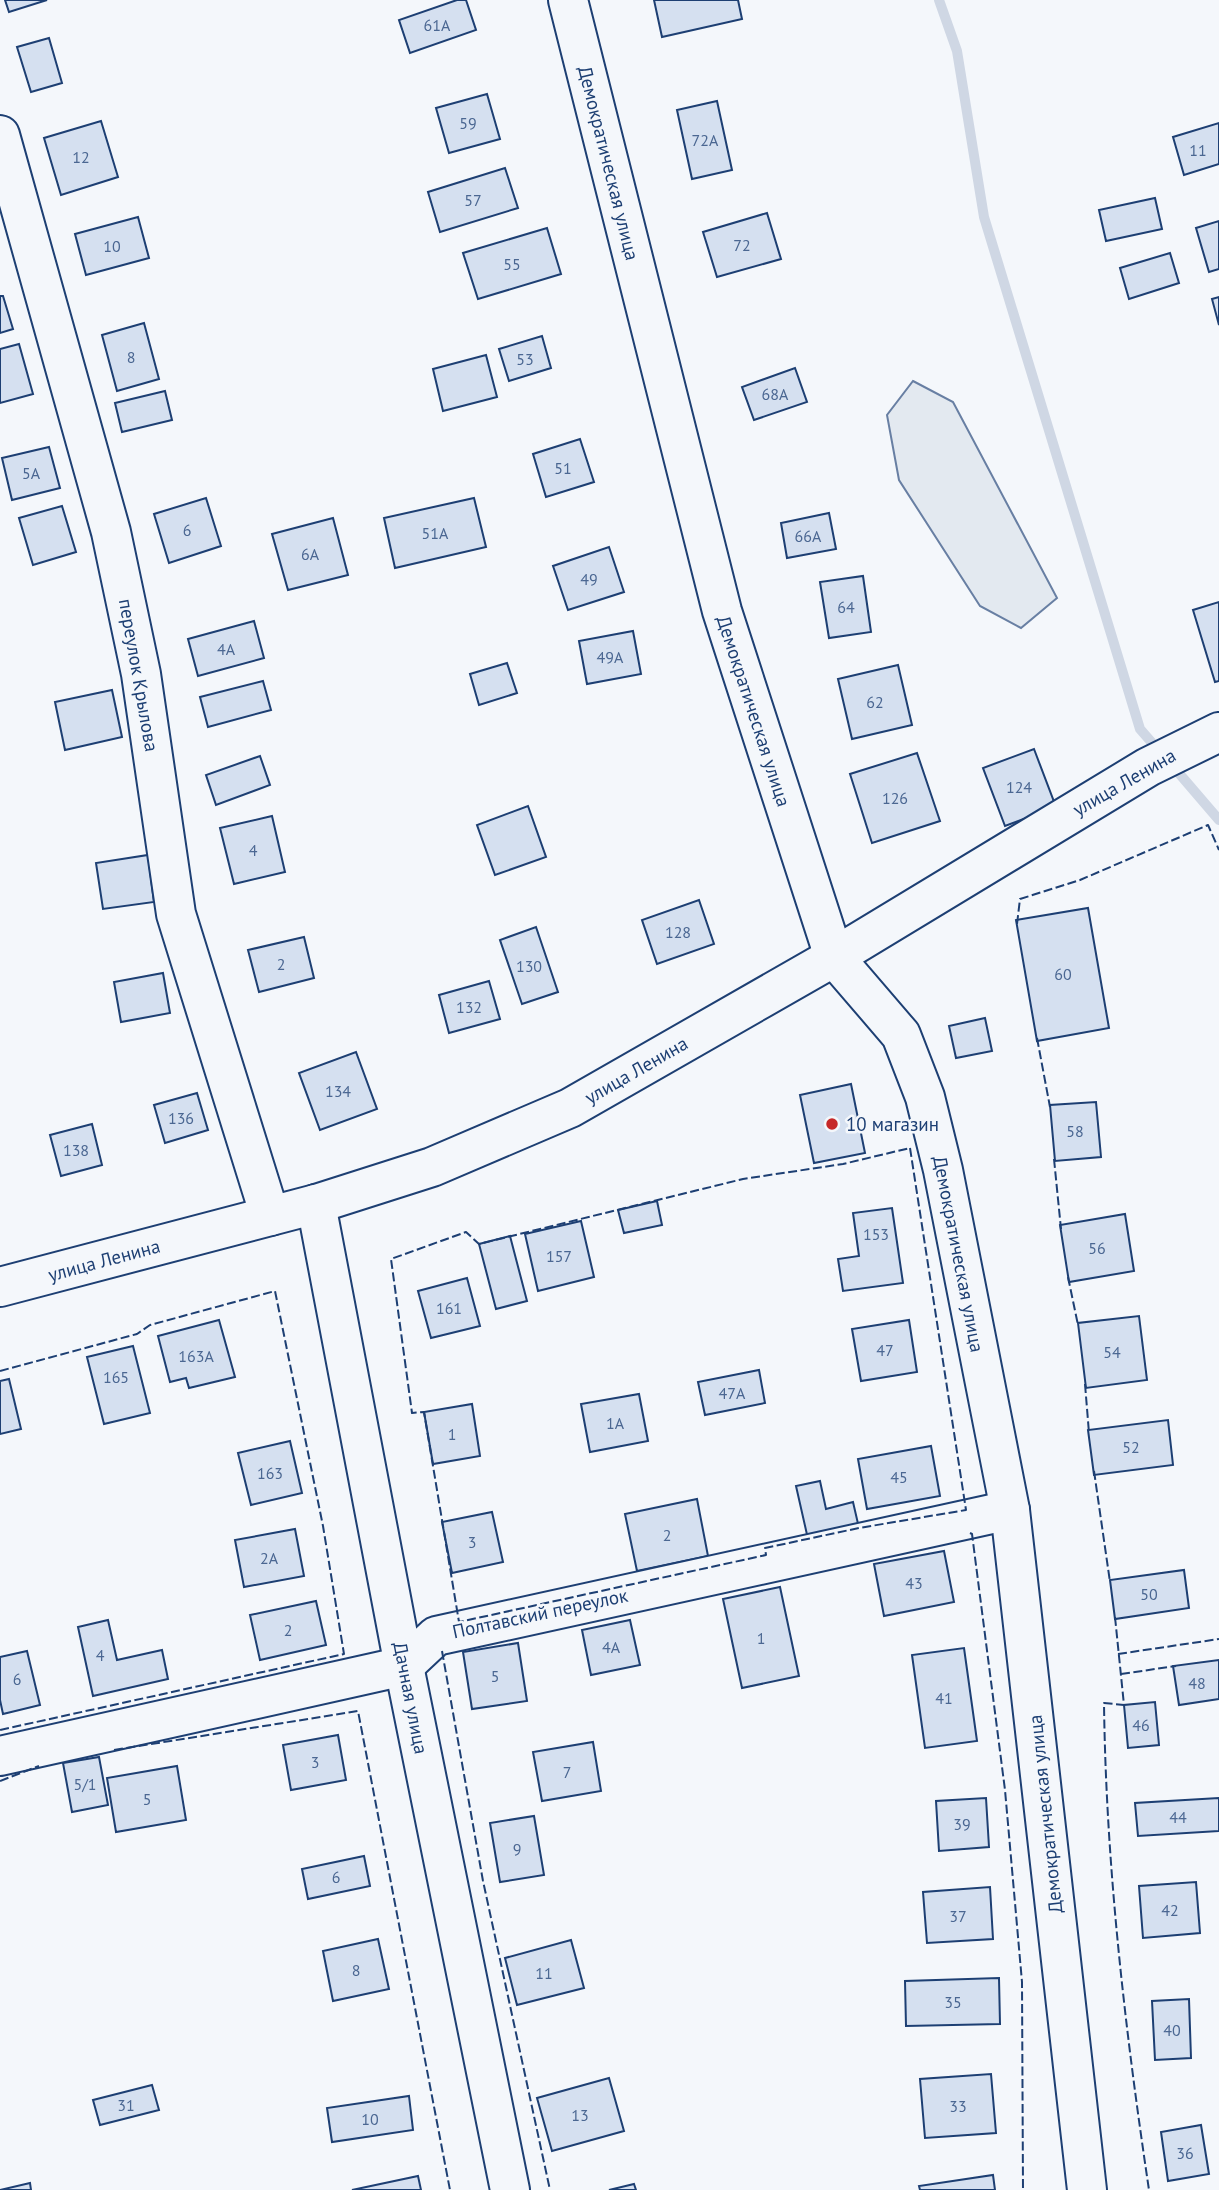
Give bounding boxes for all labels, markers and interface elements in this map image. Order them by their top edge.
house number: 61А [424,15,451,35]
street label: Демократическая улица [573,63,645,263]
house number: 59 [459,113,477,133]
house number: 72А [692,130,719,150]
house number: 11 [1189,140,1207,160]
house number: 12 [72,147,90,167]
house number: 57 [464,190,482,210]
house number: 72 [733,235,751,255]
house number: 10 [103,236,121,256]
house number: 55 [503,254,521,274]
house number: 8 [127,347,135,367]
house number: 53 [516,349,534,369]
house number: 68А [762,384,789,404]
house number: 51 [554,458,572,478]
house number: 5А [22,463,41,483]
house number: 6 [183,520,191,540]
house number: 51А [422,523,449,543]
house number: 66А [795,526,822,546]
house number: 6А [301,544,320,564]
house number: 49 [580,569,598,589]
street label: переулок Крылова [114,597,164,753]
house number: 64 [837,597,855,617]
street label: Демократическая улица [712,612,796,810]
house number: 4А [217,639,236,659]
house number: 49А [597,647,624,667]
house number: 62 [866,692,884,712]
street label: улица Ленина [1068,743,1180,821]
house number: 124 [1006,777,1032,797]
house number: 126 [882,788,908,808]
house number: 4 [249,840,258,860]
house number: 128 [665,922,691,942]
house number: 2 [277,954,285,974]
house number: 130 [516,956,542,976]
house number: 60 [1054,964,1072,984]
house number: 132 [456,997,482,1017]
street label: улица Ленина [580,1031,692,1109]
house number: 134 [325,1081,351,1101]
house number: 136 [168,1108,194,1128]
place label: 10 магазин [846,1112,939,1136]
marker: 10 магазин [824,1116,840,1132]
house number: 58 [1066,1121,1084,1141]
house number: 138 [63,1140,89,1160]
street label: Демократическая улица [928,1154,990,1354]
house number: 153 [863,1224,889,1244]
street label: улица Ленина [45,1234,163,1286]
house number: 56 [1088,1238,1106,1258]
house number: 157 [546,1246,572,1266]
house number: 161 [436,1298,462,1318]
house number: 47 [876,1340,894,1360]
house number: 54 [1103,1342,1121,1362]
house number: 163А [178,1346,214,1366]
house number: 165 [103,1367,129,1387]
house number: 47А [719,1383,746,1403]
house number: 1А [606,1413,625,1433]
house number: 1 [448,1424,456,1444]
house number: 52 [1122,1437,1140,1457]
house number: 163 [257,1463,283,1483]
house number: 45 [890,1467,908,1487]
house number: 2 [663,1525,671,1545]
house number: 3 [468,1532,476,1552]
house number: 2А [260,1548,279,1568]
house number: 43 [905,1573,923,1593]
street label: Полтавский переулок [450,1583,630,1643]
house number: 50 [1140,1584,1158,1604]
house number: 2 [284,1620,292,1640]
house number: 1 [757,1628,765,1648]
house number: 4А [602,1637,621,1657]
street label: Дачная улица [388,1640,434,1756]
house number: 4 [96,1645,105,1665]
house number: 5 [491,1666,499,1686]
house number: 6 [13,1669,21,1689]
house number: 48 [1188,1673,1206,1693]
house number: 41 [935,1688,953,1708]
street label: Демократическая улица [1023,1714,1067,1914]
house number: 46 [1132,1715,1150,1735]
house number: 3 [311,1752,319,1772]
house number: 7 [563,1762,571,1782]
house number: 5/1 [73,1774,97,1794]
house number: 5 [143,1789,151,1809]
house number: 44 [1169,1807,1187,1827]
house number: 39 [953,1814,971,1834]
house number: 9 [513,1839,521,1859]
house number: 6 [332,1867,340,1887]
house number: 42 [1161,1900,1179,1920]
house number: 37 [949,1906,967,1926]
house number: 8 [352,1960,360,1980]
house number: 11 [535,1963,553,1983]
house number: 35 [944,1992,962,2012]
house number: 40 [1163,2020,1181,2040]
house number: 31 [117,2095,135,2115]
house number: 33 [949,2096,967,2116]
house number: 13 [571,2105,589,2125]
house number: 10 [361,2109,379,2129]
house number: 36 [1176,2143,1194,2163]

